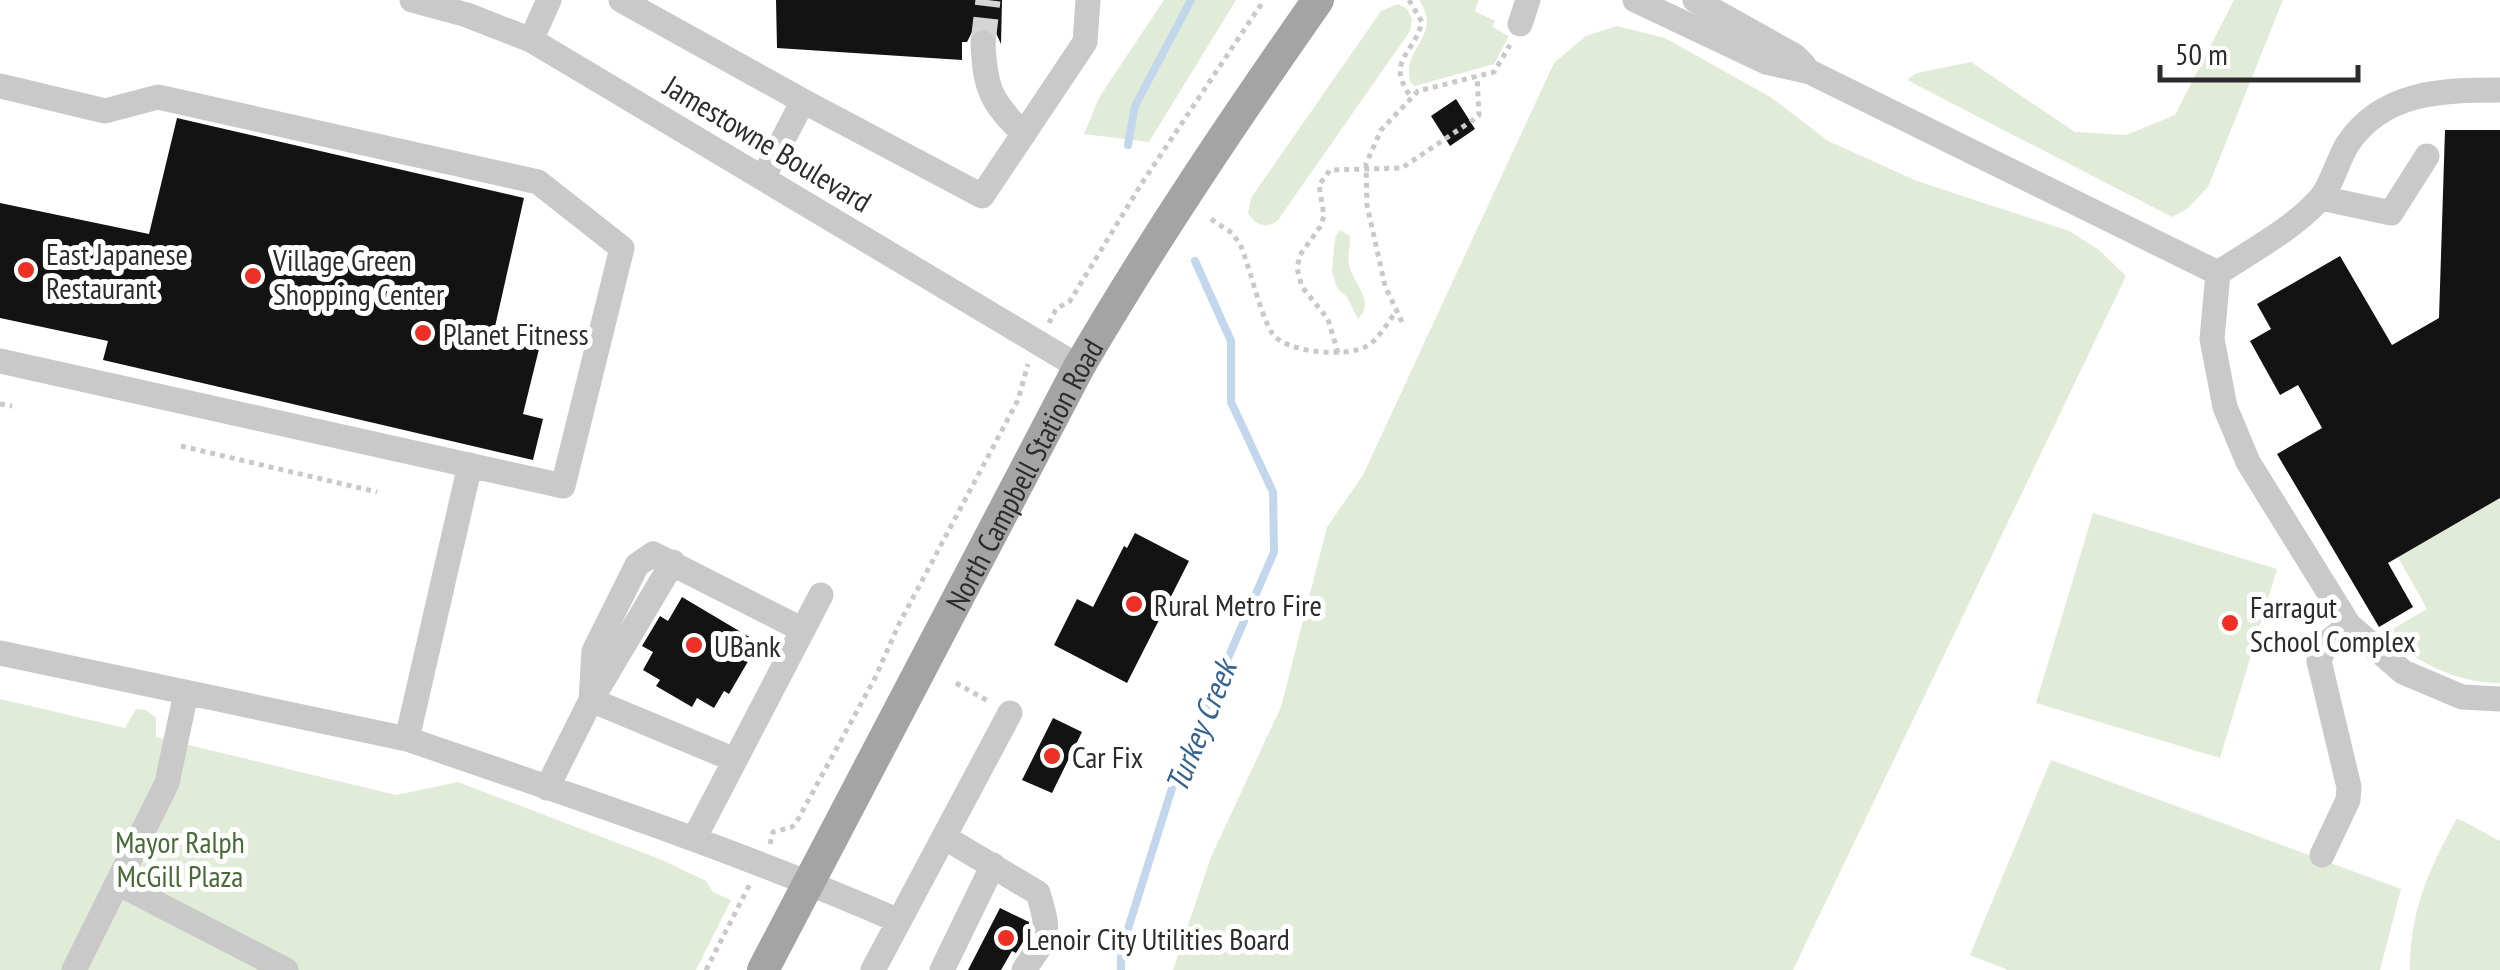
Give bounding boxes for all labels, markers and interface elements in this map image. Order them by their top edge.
scale bar [2160,20,2358,82]
text: 50 m [2175,34,2228,73]
street label: Jamestowne Boulevard [656,65,879,220]
place label: East Japanese Restaurant [46,234,188,307]
place label: Village Green Shopping Center [272,240,445,313]
marker: East Japanese Restaurant [15,259,37,281]
marker: Village Green Shopping Center [242,265,264,287]
place label: Planet Fitness [443,314,589,353]
marker: Planet Fitness [412,322,434,344]
street label: North Campbell Station Road [936,331,1111,616]
place label: Rural Metro Fire [1154,585,1322,624]
place label: Farragut School Complex [2250,587,2416,660]
marker: Rural Metro Fire [1123,593,1145,615]
marker: Farragut School Complex [2219,612,2241,634]
place label: UBank [714,626,781,665]
marker: UBank [683,634,705,656]
water label: Turkey Creek [1155,651,1247,798]
place label: Car Fix [1072,737,1143,776]
marker: Car Fix [1041,745,1063,767]
park label: Mayor Ralph McGill Plaza [115,822,245,895]
place label: Lenoir City Utilities Board [1026,919,1290,958]
marker: Lenoir City Utilities Board [995,927,1017,949]

